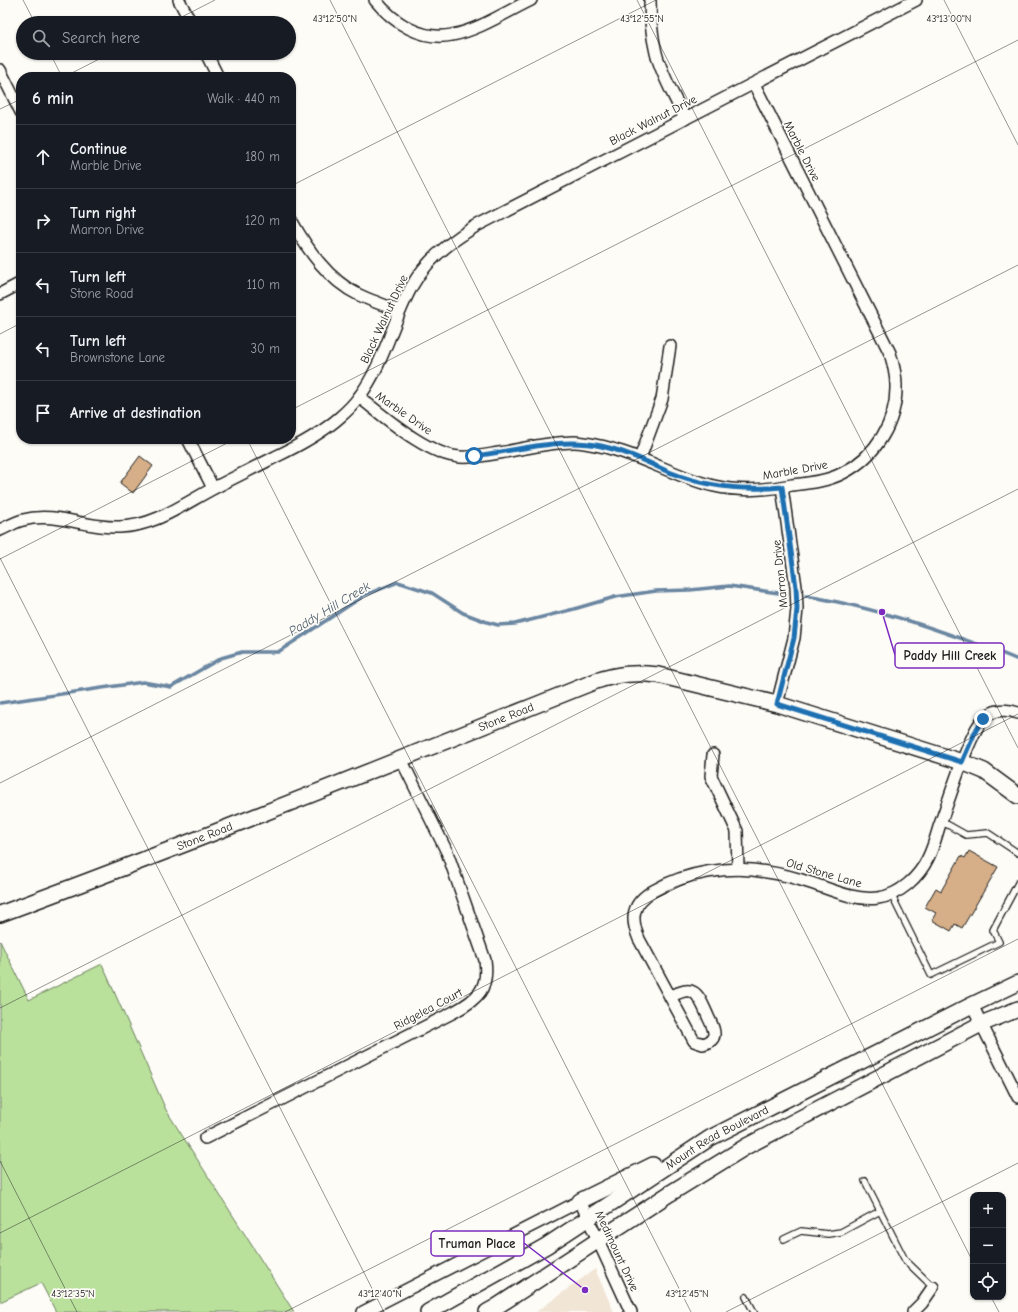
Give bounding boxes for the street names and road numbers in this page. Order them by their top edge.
street label: Black Walnut Drive [607,92,699,148]
street label: Marble Drive [781,118,823,184]
street label: Black Walnut Drive [357,272,411,366]
street label: Marble Drive [373,388,435,438]
street label: Marble Drive [761,457,829,483]
street label: Marron Drive [769,539,791,609]
street label: Stone Road [476,700,536,734]
street label: Stone Road [175,819,235,853]
street label: Old Stone Lane [785,856,863,890]
street label: Ridgelea Court [391,985,465,1033]
street label: Mount Read Boulevard [663,1102,771,1172]
street label: Medimount Drive [592,1208,642,1294]

